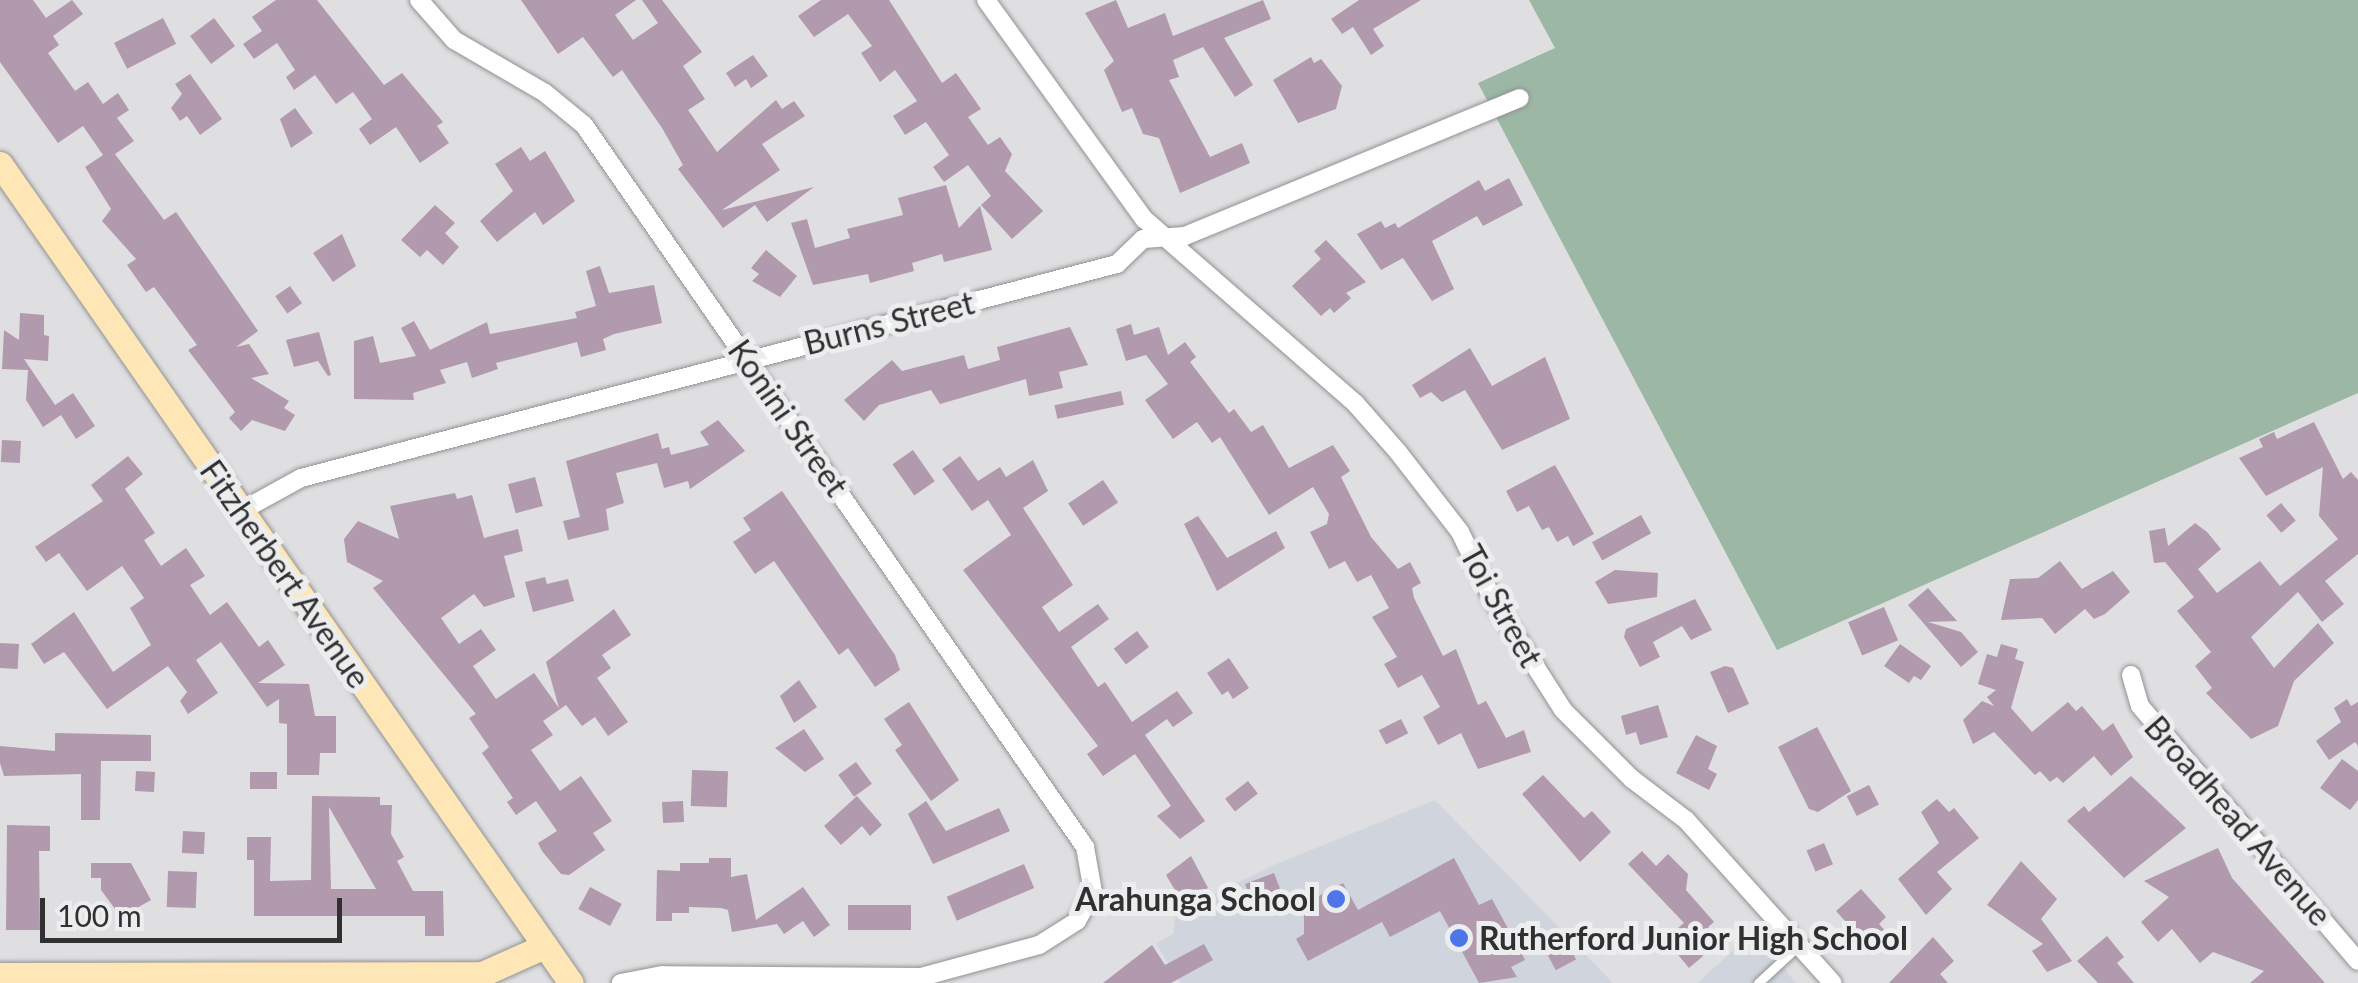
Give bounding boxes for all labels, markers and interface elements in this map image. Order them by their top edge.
street label: Burns Street [800,283,978,363]
street label: Konini Street [720,333,856,503]
street label: Fitzherbert Avenue [192,452,378,696]
street label: Toi Street [1452,538,1550,674]
street label: Broadhead Avenue [2136,708,2340,934]
scale bar [45,878,348,940]
place label: Arahunga School [1075,880,1316,918]
marker: Arahunga School [1325,888,1347,910]
text: 100 m [57,897,142,933]
place label: Rutherford Junior High School [1479,919,1909,957]
marker: Rutherford Junior High School [1448,927,1470,949]

